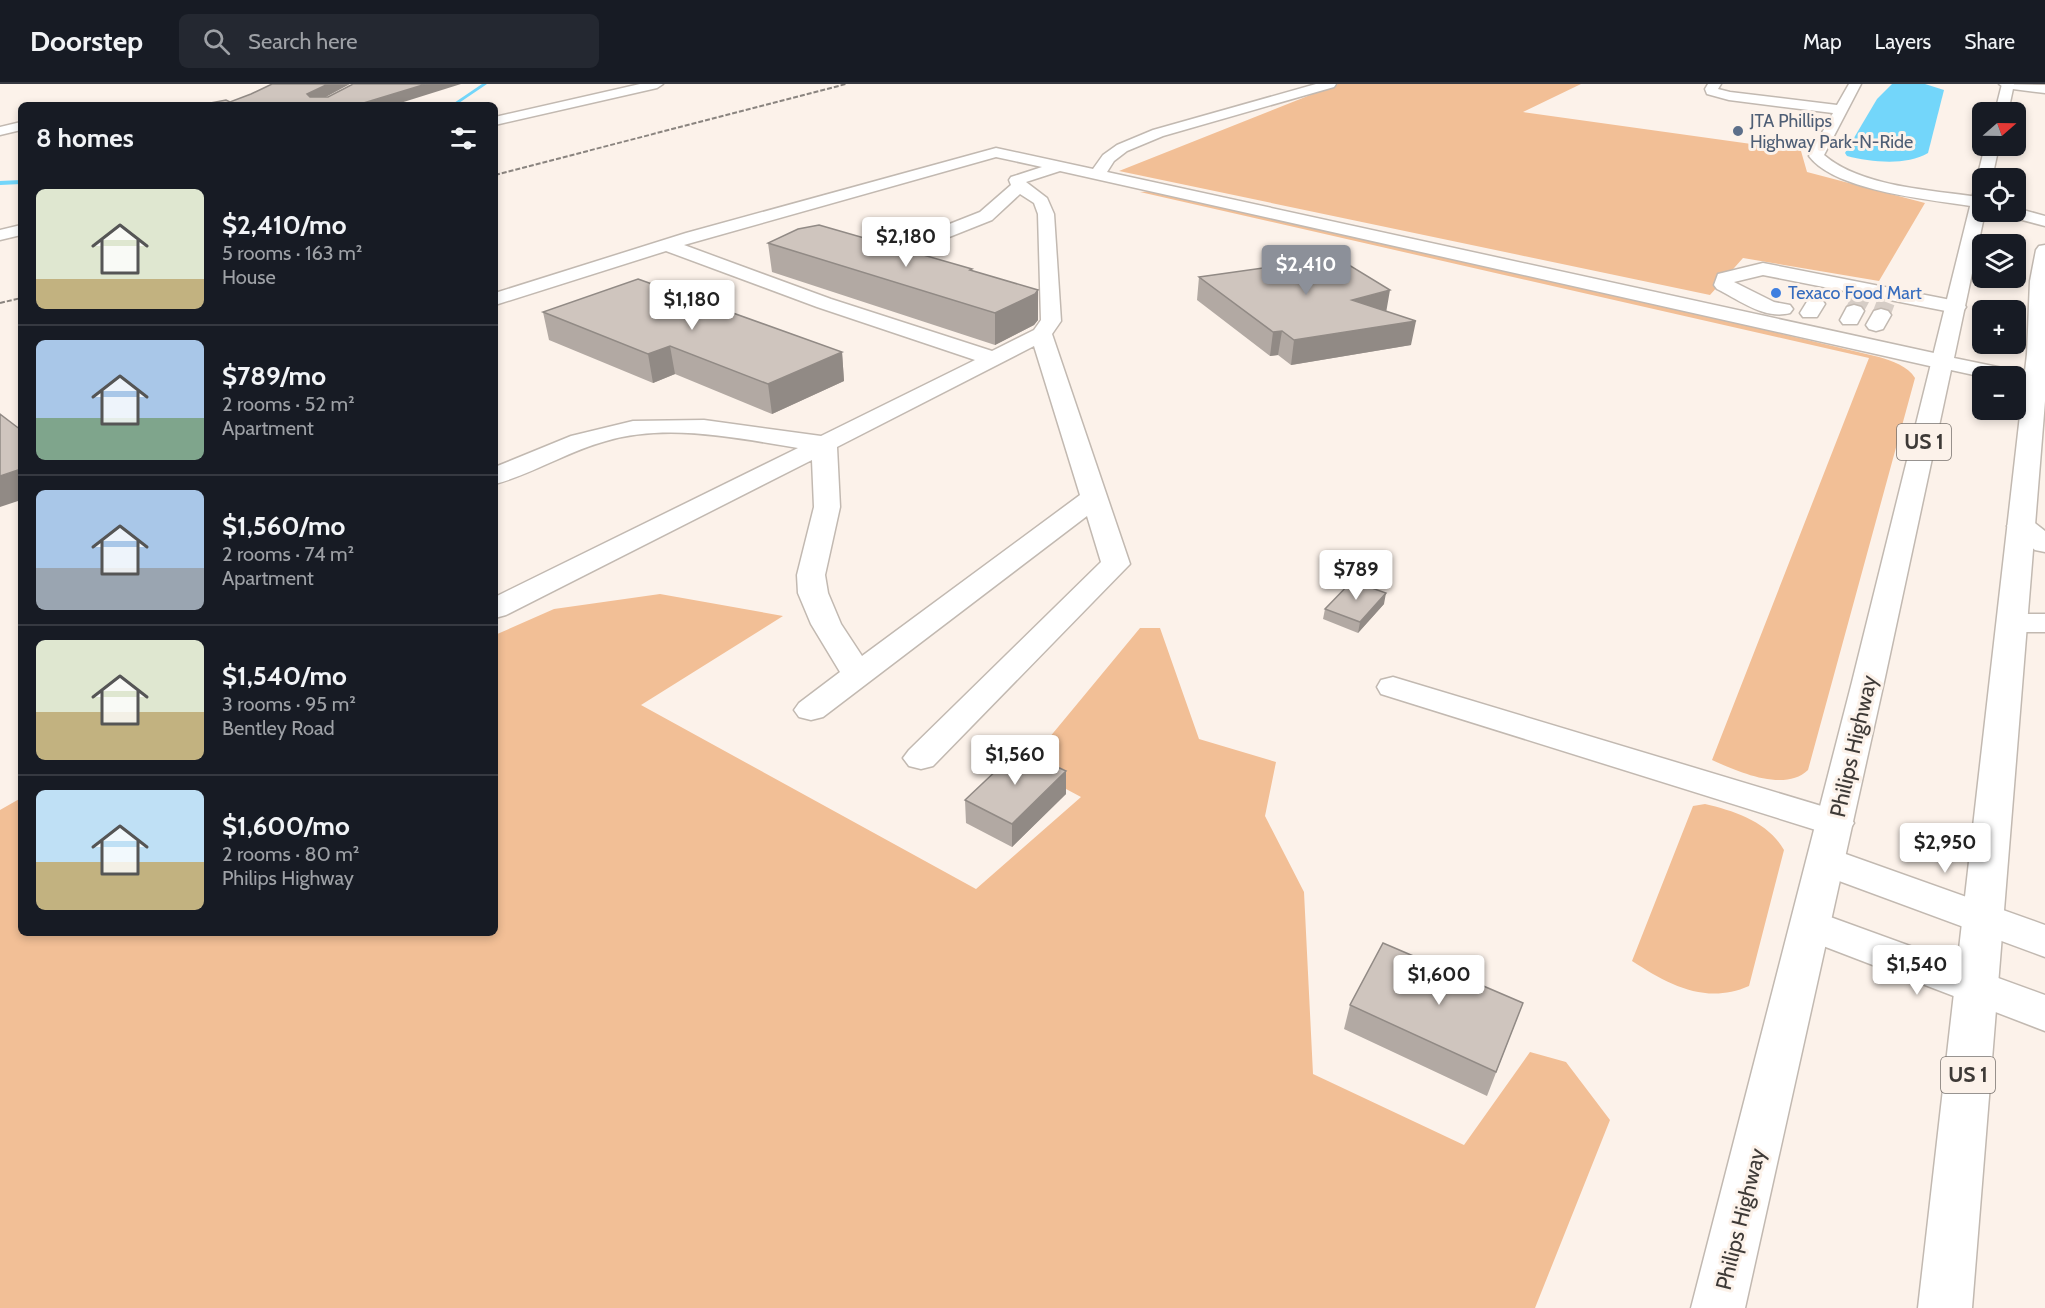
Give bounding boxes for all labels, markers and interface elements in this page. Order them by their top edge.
search box [179,14,599,68]
text: Doorstep [30,24,143,58]
icon: search [200,25,233,58]
text: Search here [248,28,357,55]
text: Map [1803,29,1842,54]
text: Layers [1875,29,1931,54]
text: Share [1964,29,2015,54]
north arrow [1972,102,2026,156]
map controls [1972,102,2026,420]
place label: JTA Phillips Highway Park-N-Ride [1749,110,1913,153]
text: 8 homes [36,122,134,154]
icon: filters [447,122,480,155]
marker: JTA Phillips Highway Park-N-Ride [1731,124,1745,138]
button: locate [1972,168,2026,222]
text: $2,410/mo [222,209,347,241]
icon: home [84,213,156,285]
pin: $2,180 [857,217,955,268]
text: $2,180 [876,224,936,248]
button: layers [1972,234,2026,288]
text: 5 rooms · 163 m² [222,241,362,265]
pin: $2,410 [1257,245,1355,296]
text: $2,410 [1276,252,1336,276]
text: House [222,265,276,289]
pin: $1,180 [643,280,741,331]
place label: Texaco Food Mart [1788,282,1922,304]
marker: Texaco Food Mart [1769,286,1783,300]
text: $1,180 [664,287,720,311]
button: + [1972,300,2026,354]
text: $789/mo [222,360,326,392]
icon: home [84,364,156,436]
button: − [1972,366,2026,420]
text: 2 rooms · 52 m² [222,392,355,416]
text: Apartment [222,416,314,440]
road number: US 1 [1897,424,1951,460]
text: $1,560/mo [222,510,345,542]
icon: home [84,514,156,586]
text: 2 rooms · 74 m² [222,542,354,566]
pin: $789 [1320,550,1392,601]
text: $789 [1333,557,1379,581]
text: Apartment [222,566,314,590]
text: $1,540/mo [222,660,347,692]
icon: home [84,664,156,736]
street label: Philips Highway [1824,672,1883,820]
text: 3 rooms · 95 m² [222,692,356,716]
text: Bentley Road [222,716,335,740]
pin: $1,560 [966,735,1064,786]
text: $1,560 [985,742,1045,766]
text: $1,600/mo [222,810,350,842]
icon: home [84,814,156,886]
pin: $2,950 [1896,823,1994,874]
text: $2,950 [1914,830,1976,854]
text: 2 rooms · 80 m² [222,842,359,866]
text: Philips Highway [222,866,354,890]
pin: $1,540 [1868,945,1966,996]
text: $1,540 [1887,952,1947,976]
pin: $1,600 [1390,955,1488,1006]
text: $1,600 [1407,962,1471,986]
road number: US 1 [1941,1057,1995,1093]
street label: Philips Highway [1710,1145,1771,1293]

